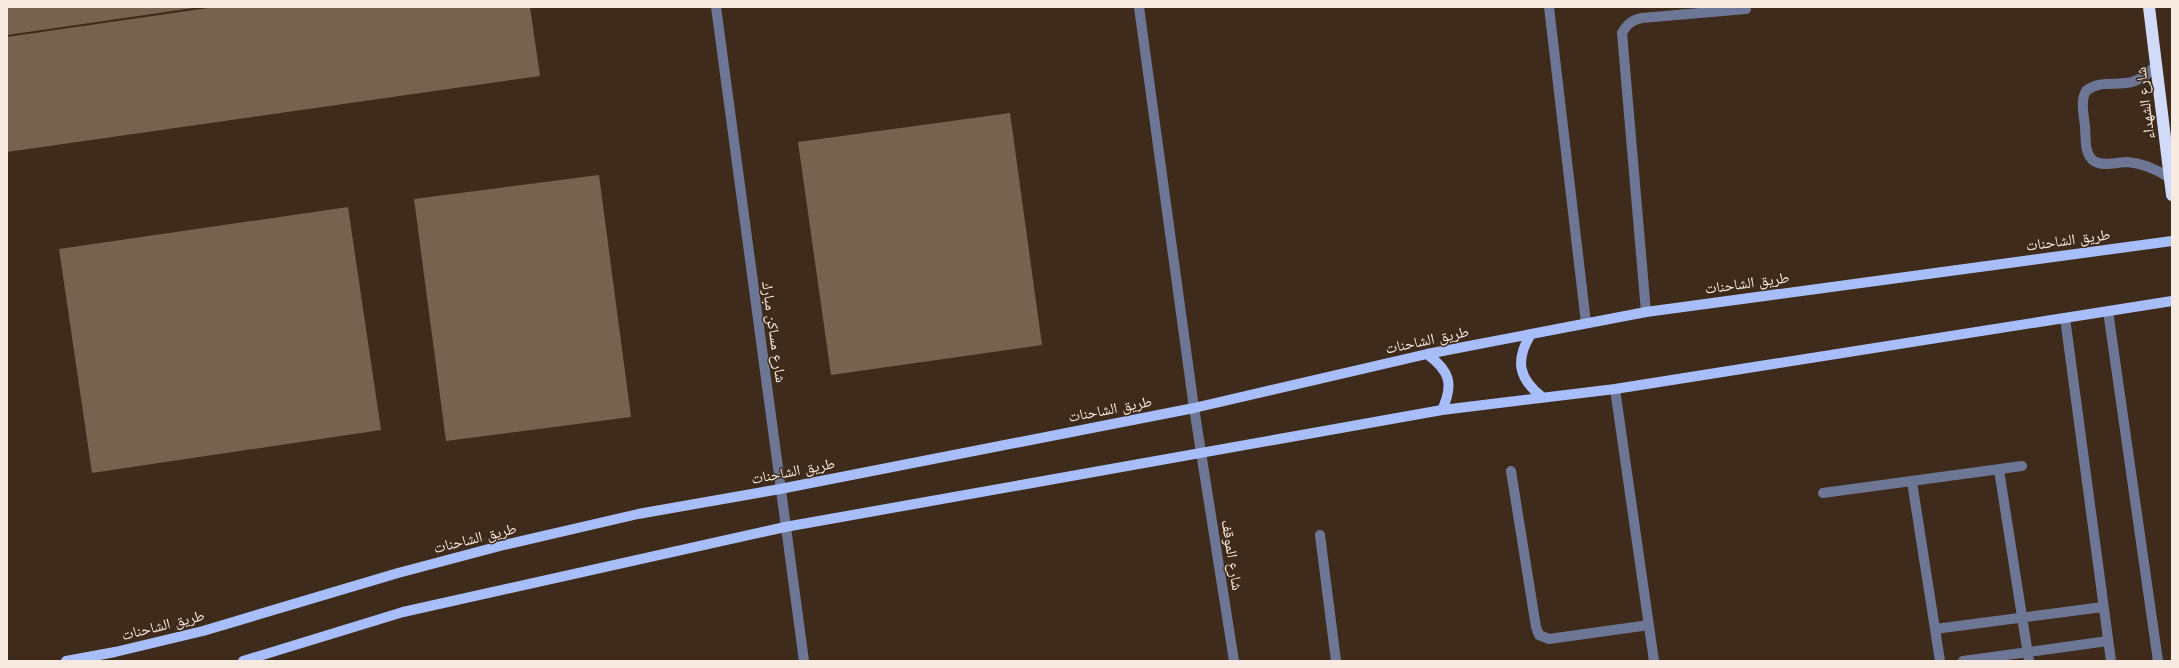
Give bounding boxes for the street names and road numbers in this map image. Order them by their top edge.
street label: شارع الشهداء [2130,65,2160,140]
street label: طريق الشاحنات [2024,223,2112,257]
street label: طريق الشاحنات [1703,266,1791,300]
street label: شارع مساكن مبارك [756,280,792,384]
street label: طريق الشاحنات [1383,320,1471,360]
street label: طريق الشاحنات [1066,390,1154,428]
street label: طريق الشاحنات [749,452,837,490]
street label: طريق الشاحنات [431,517,519,559]
street label: شارع الموقف [1216,518,1248,592]
street label: طريق الشاحنات [119,604,207,646]

